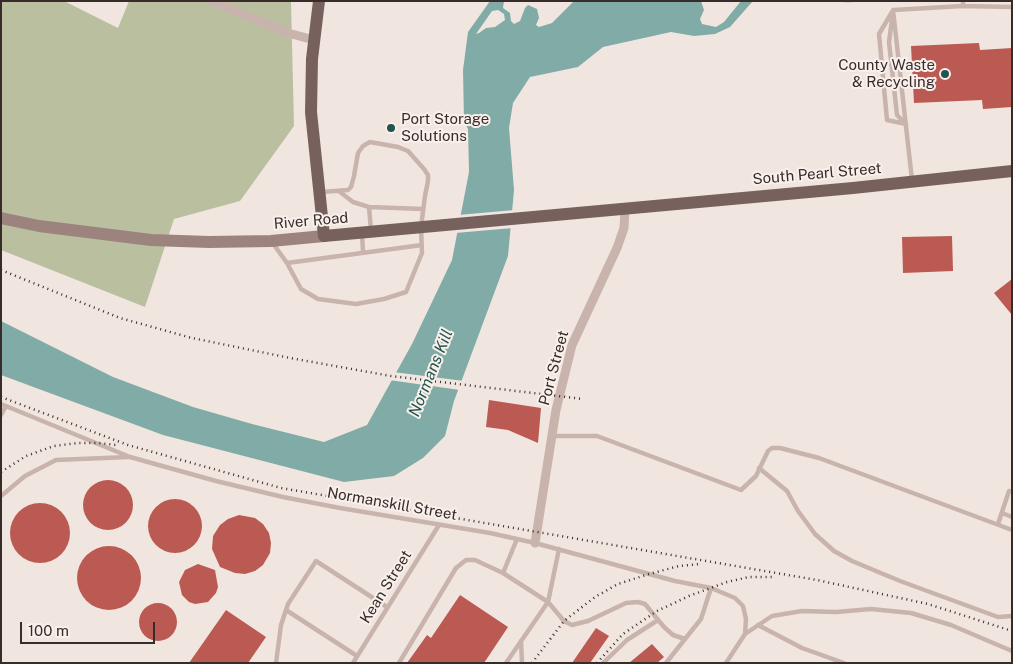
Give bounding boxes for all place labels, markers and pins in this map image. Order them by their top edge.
place label: County Waste & Recycling [838,56,935,91]
marker: County Waste & Recycling [939,68,951,80]
place label: Port Storage Solutions [401,110,489,145]
marker: Port Storage Solutions [385,122,397,134]

